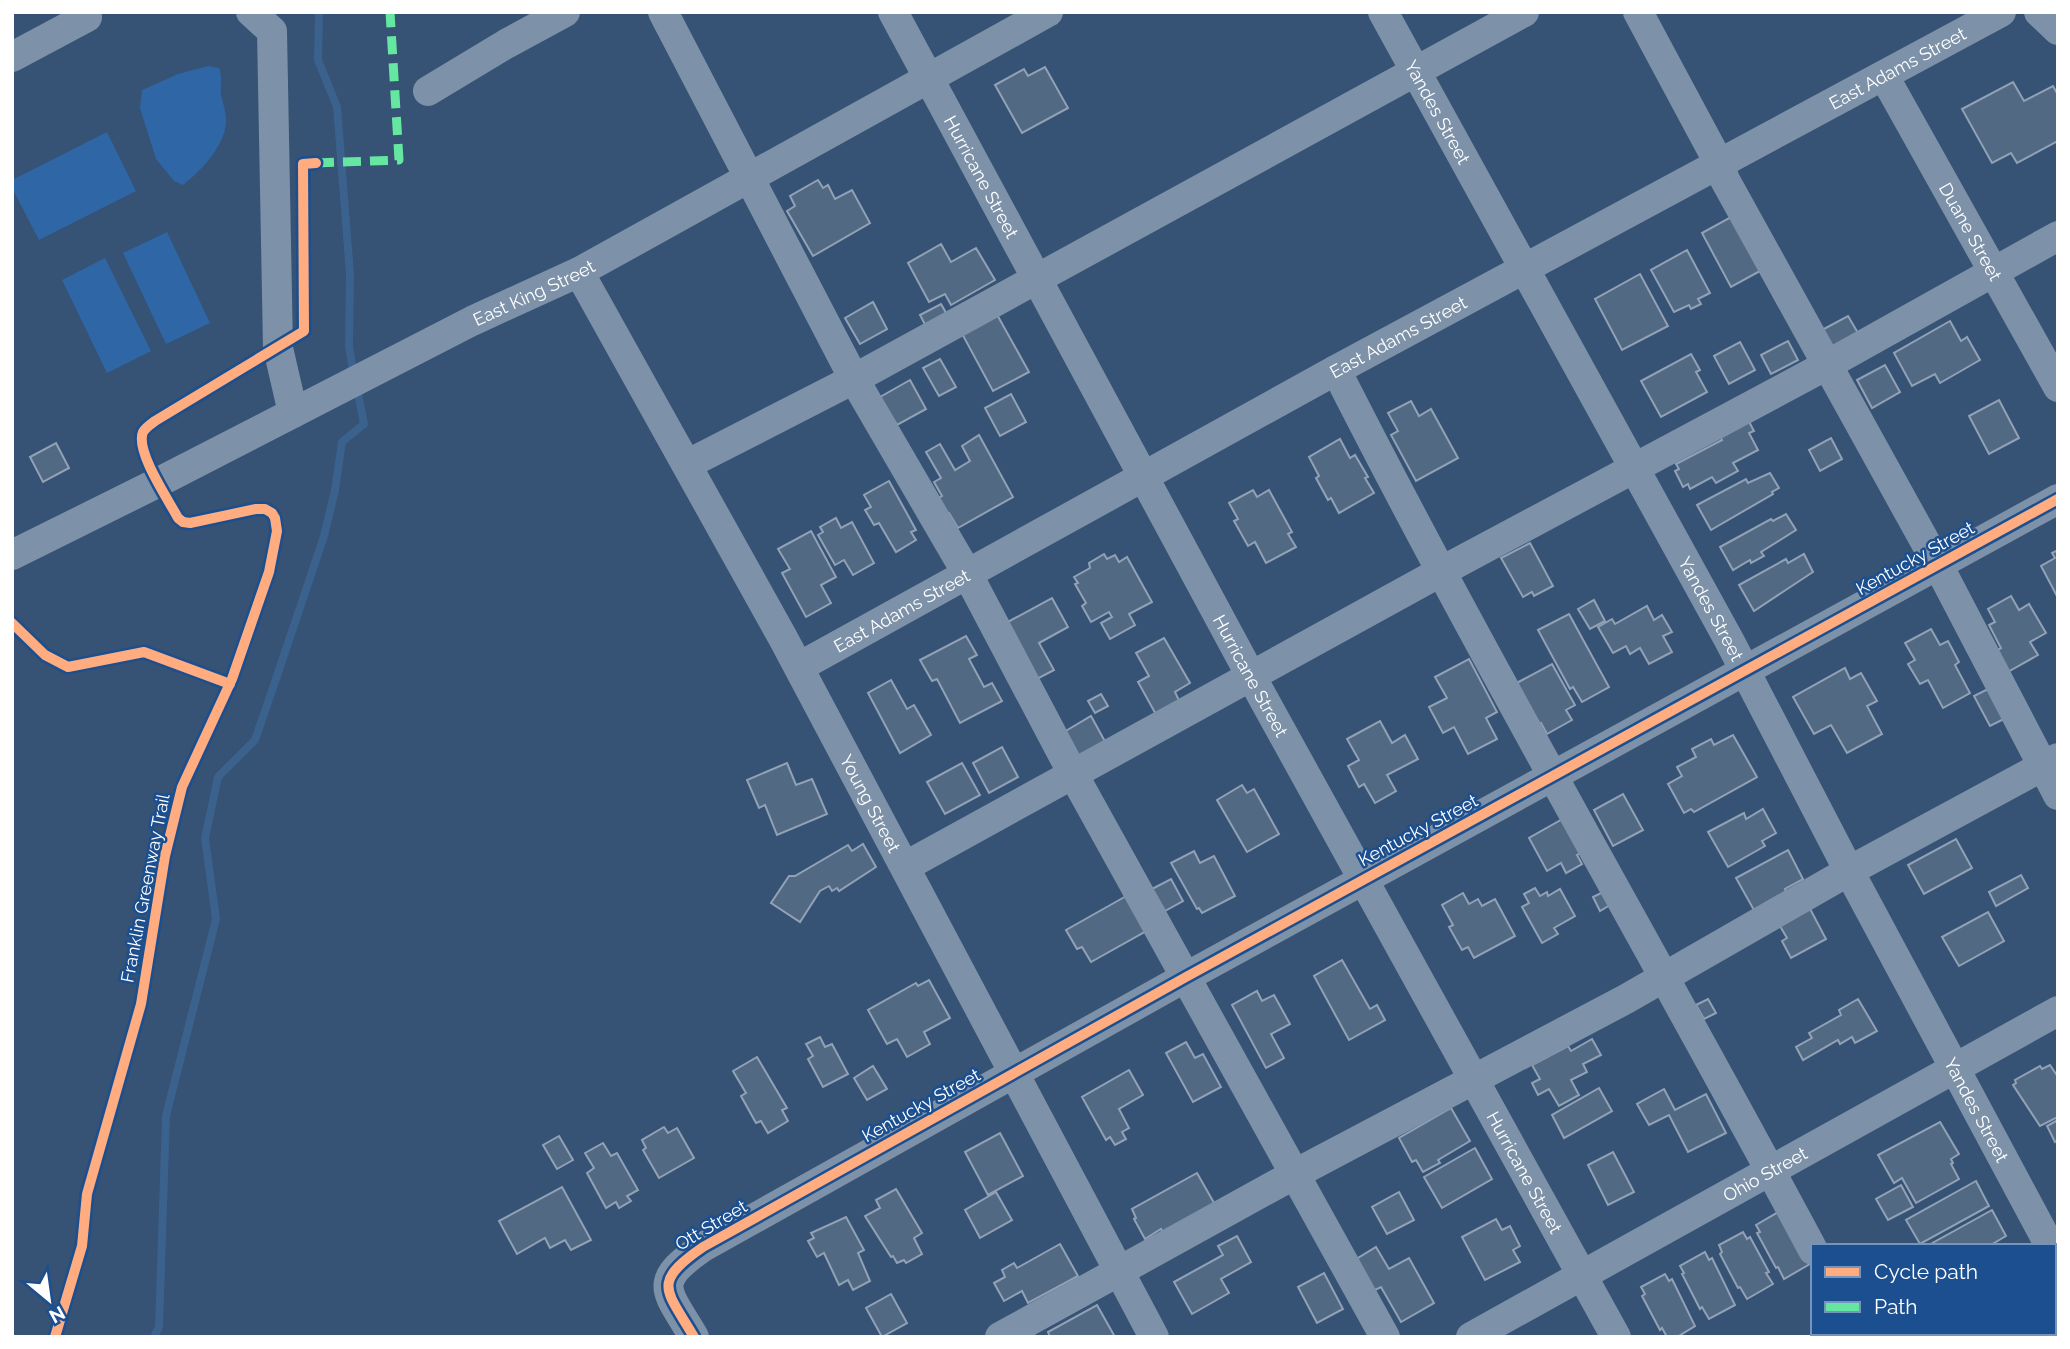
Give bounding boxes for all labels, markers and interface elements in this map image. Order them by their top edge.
street label: East Adams Street [1825,23,1969,113]
street label: Yandes Street [1401,56,1475,167]
street label: Hurricane Street [940,112,1023,241]
street label: Duane Street [1935,179,2007,284]
street label: East King Street [469,255,598,330]
street label: East Adams Street [1326,291,1470,382]
street label: Kentucky Street [1852,517,1978,599]
street label: Yandes Street [1675,553,1748,664]
street label: East Adams Street [830,564,973,656]
street label: Hurricane Street [1209,611,1293,740]
street label: Young Street [836,751,905,856]
street label: Kentucky Street [1355,790,1481,870]
street label: Franklin Greenway Trail [116,792,174,984]
street label: Yandes Street [1940,1054,2013,1165]
street label: Kentucky Street [858,1064,984,1146]
street label: Hurricane Street [1483,1107,1567,1237]
street label: Ohio Street [1719,1142,1811,1206]
street label: Ott Street [671,1195,751,1255]
legend [1811,1244,2056,1335]
text: Cycle path [1874,1259,1978,1284]
north arrow [14,1265,84,1335]
text: Path [1874,1294,1918,1319]
text: N [46,1302,69,1328]

